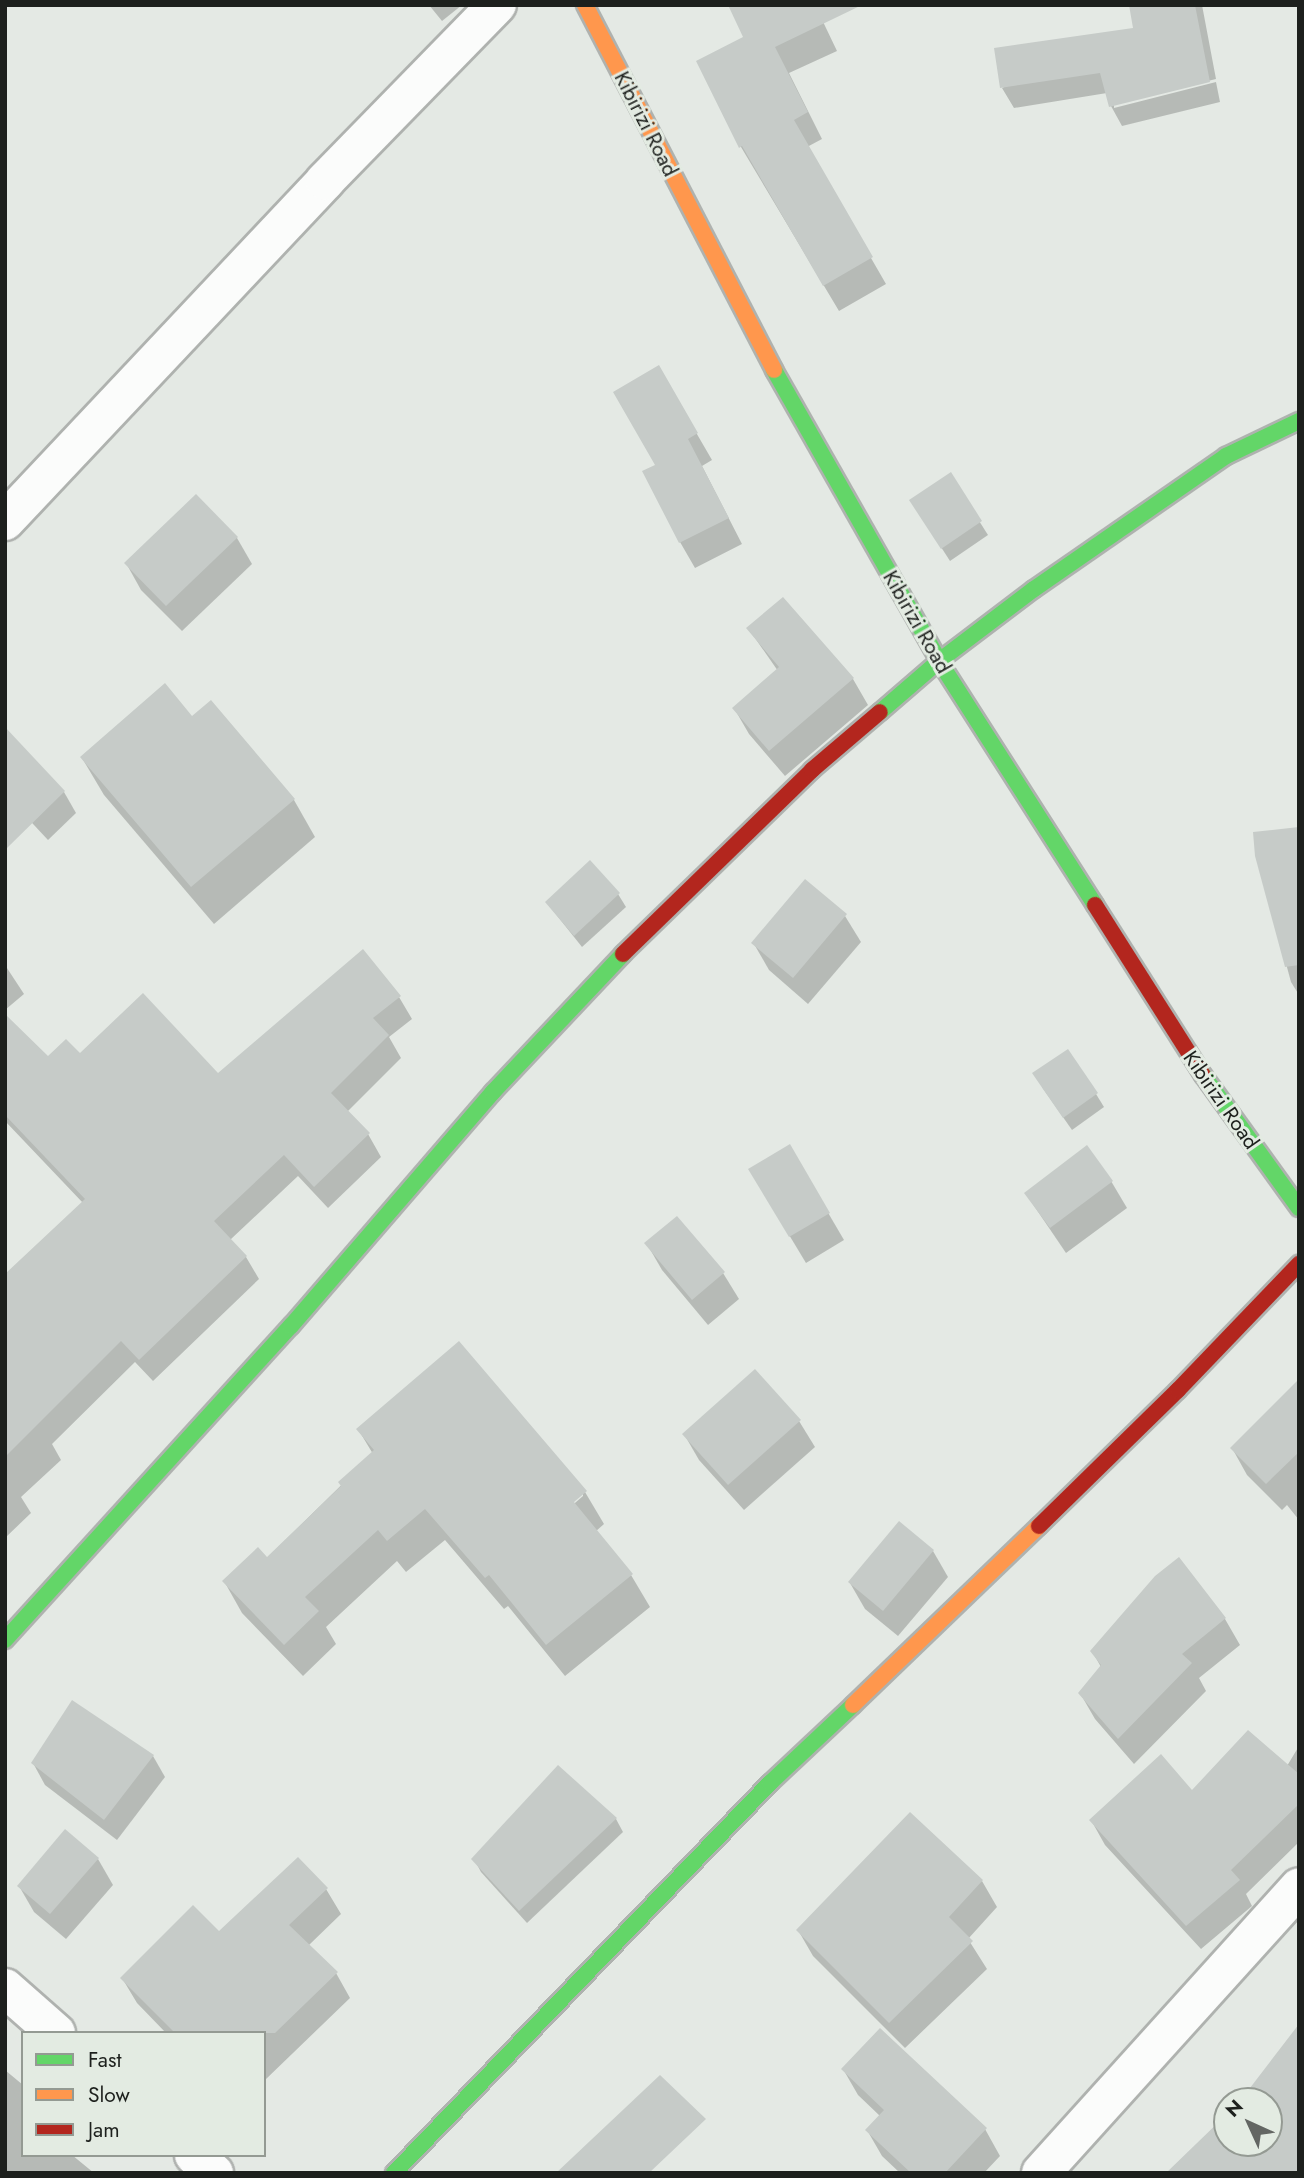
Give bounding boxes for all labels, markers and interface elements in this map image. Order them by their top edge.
street label: Kibirizi Road [609,67,683,181]
street label: Kibirizi Road [878,566,956,678]
street label: Kibirizi Road [1178,1046,1264,1154]
legend [21,2031,266,2157]
text: Fast [88,2045,121,2075]
text: Slow [88,2080,130,2110]
north arrow [1213,2087,1283,2157]
text: N [1219,2093,1249,2123]
text: Jam [88,2115,120,2145]

